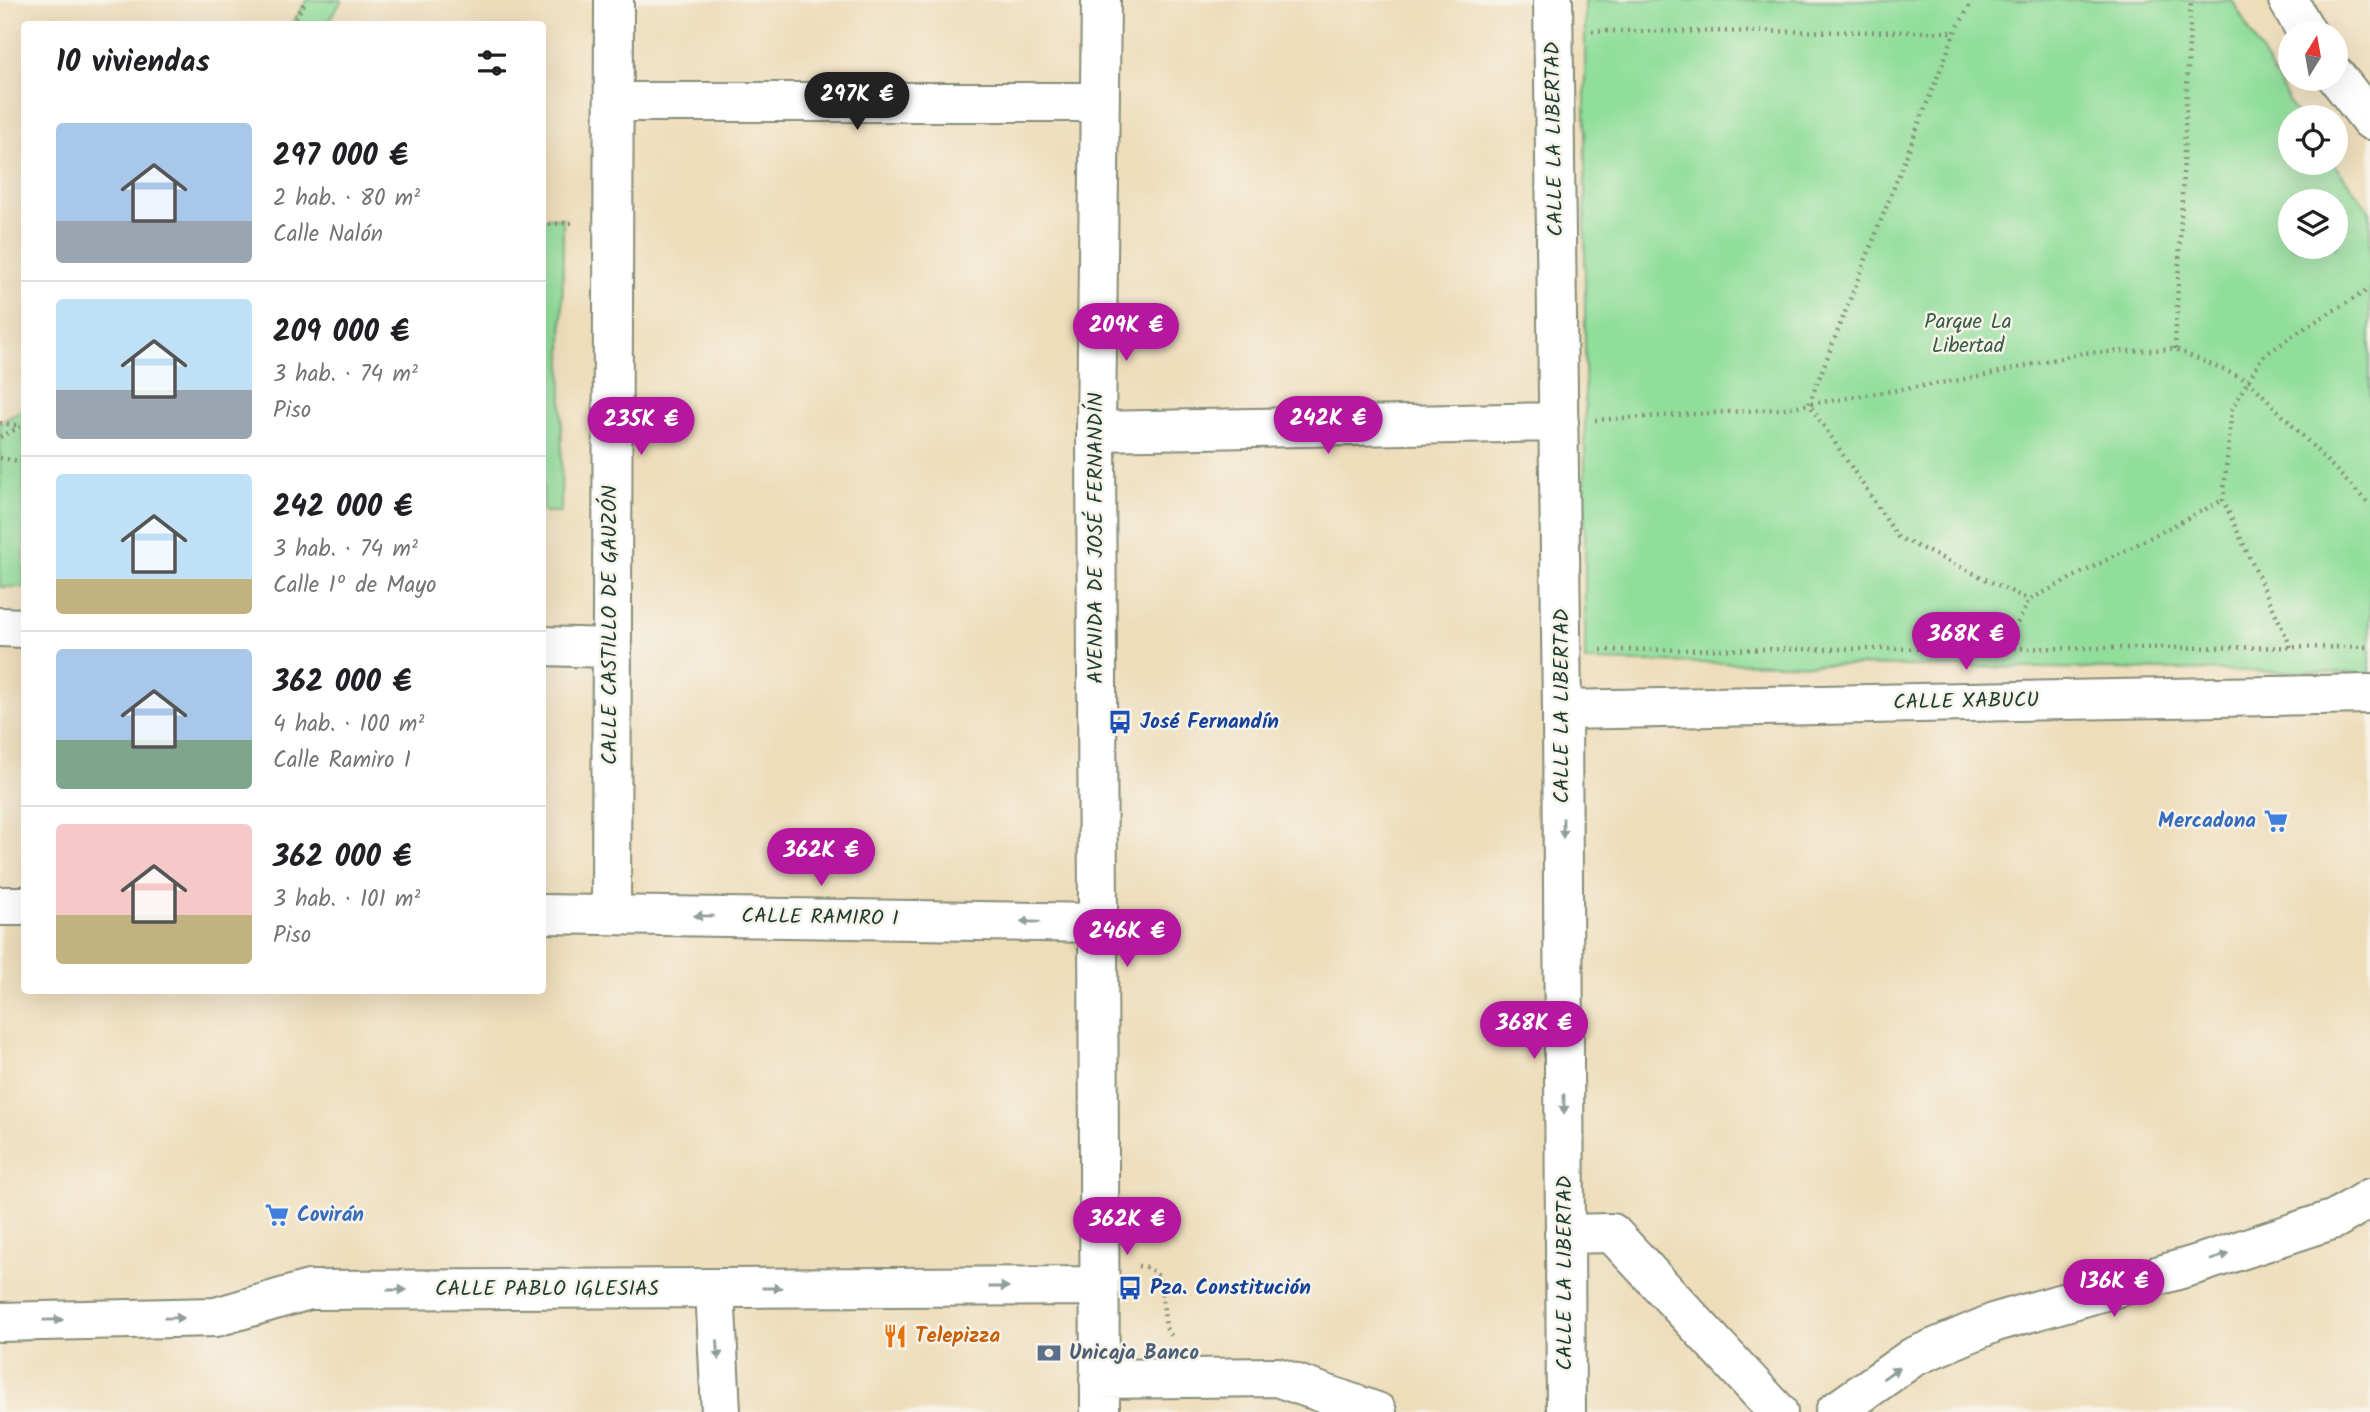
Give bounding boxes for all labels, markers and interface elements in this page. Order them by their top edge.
north arrow [2278,21,2348,91]
map controls [2278,21,2348,259]
text: 10 viviendas [56,39,210,87]
street label: CALLE LA LIBERTAD [1537,41,1573,237]
icon: filters [473,44,511,82]
pin: 297K € [800,72,914,132]
text: 297K € [820,77,894,113]
button: locate [2278,105,2348,175]
text: 297 000 € [273,133,408,181]
icon: home [112,151,196,235]
text: 2 hab. · 80 m² [273,181,420,217]
button: layers [2278,189,2348,259]
text: Calle Nalón [273,217,383,253]
pin: 209K € [1069,304,1183,363]
park label: Parque La Libertad [1924,306,2012,363]
text: 209K € [1089,308,1163,344]
text: 209 000 € [273,309,409,357]
icon: home [112,327,196,411]
text: 3 hab. · 74 m² [273,357,418,393]
street label: AVENIDA DE JOSÉ FERNANDÍN [1080,392,1113,684]
text: Piso [273,393,311,429]
pin: 242K € [1271,396,1385,456]
pin: 235K € [584,398,698,457]
text: 242K € [1290,401,1366,437]
text: 235K € [604,402,678,438]
text: 242 000 € [273,484,413,532]
street label: CALLE CASTILLO DE GAUZÓN [594,485,627,765]
icon: home [112,502,196,586]
text: 3 hab. · 74 m² [273,532,418,568]
text: Calle 1º de Mayo [273,568,436,604]
street label: CALLE LA LIBERTAD [1546,608,1579,804]
pin: 368K € [1909,612,2023,672]
text: 368K € [1928,617,2004,653]
text: 362 000 € [273,659,411,707]
icon: home [112,677,196,761]
street label: CALLE XABUCU [1893,684,2039,720]
place label: José Fernandín [1140,706,1279,739]
text: 4 hab. · 100 m² [273,707,424,743]
bus stop icon: José Fernandín [1106,708,1134,736]
text: Calle Ramiro I [273,743,411,779]
place label: Mercadona [2158,805,2256,838]
supermarket icon: Mercadona [2262,807,2290,835]
one-way arrow [1557,817,1569,839]
pin: 362K € [764,828,878,888]
text: 362K € [783,833,859,869]
text: 362 000 € [273,834,411,882]
icon: home [112,852,196,936]
text: 3 hab. · 101 m² [273,882,420,918]
street label: CALLE RAMIRO I [741,900,899,936]
pin: 246K € [1070,909,1184,969]
one-way arrow [693,911,715,922]
text: 246K € [1089,914,1165,950]
one-way arrow [1018,916,1040,927]
text: Piso [273,918,311,954]
pin: 368K € [1477,1002,1591,1061]
text: 368K € [1496,1006,1572,1042]
one-way arrow [1558,1093,1570,1115]
street label: CALLE LA LIBERTAD [1549,1175,1582,1371]
pin: 362K € [1070,1198,1184,1257]
place label: Covirán [297,1199,364,1232]
supermarket icon: Covirán [263,1201,291,1229]
text: 362K € [1089,1202,1165,1238]
one-way arrow [2209,1251,2230,1262]
pin: 136K € [2057,1260,2171,1319]
text: 136K € [2079,1264,2149,1300]
place label: Pza. Constitución [1150,1272,1311,1305]
street label: CALLE PABLO IGLESIAS [435,1273,659,1306]
bus stop icon: Pza. Constitución [1116,1274,1144,1302]
one-way arrow [989,1281,1011,1293]
one-way arrow [761,1282,783,1294]
one-way arrow [387,1284,409,1296]
one-way arrow [163,1312,185,1324]
one-way arrow [42,1315,64,1326]
place label: Telepizza [915,1320,1000,1353]
restaurant icon: Telepizza [881,1322,909,1350]
place label: Unicaja Banco [1069,1337,1200,1370]
one-way arrow [713,1339,724,1361]
bank icon: Unicaja Banco [1035,1339,1063,1367]
one-way arrow [1882,1366,1900,1380]

